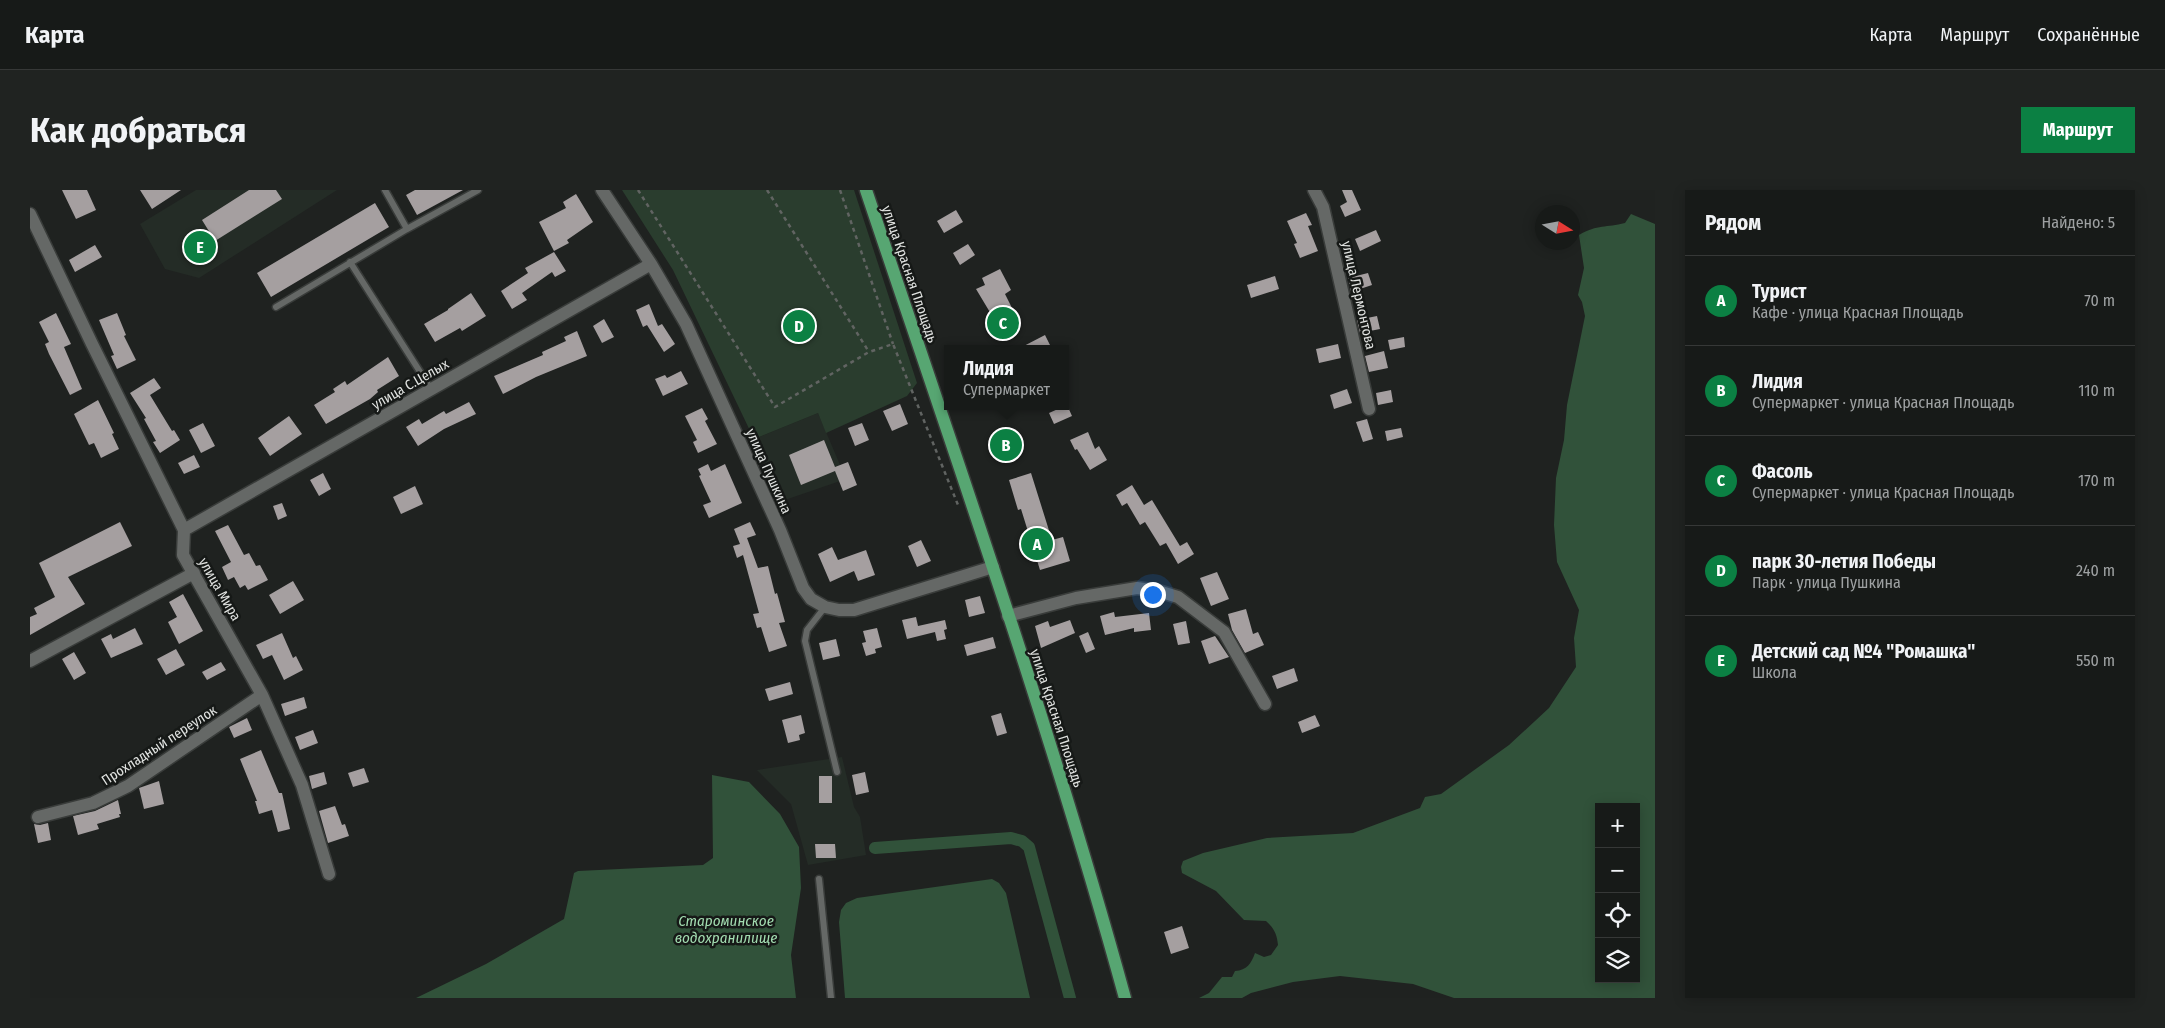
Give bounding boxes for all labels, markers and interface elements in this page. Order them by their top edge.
text: Карта [25,21,84,49]
text: Карта [1869,24,1912,46]
text: Маршрут [1940,24,2009,46]
text: Сохранённые [2037,24,2140,46]
button: Маршрут [2021,107,2135,153]
text: Как добраться [30,109,247,151]
street label: улица Красная Площадь [878,203,941,346]
north arrow [1535,205,1580,250]
text: Рядом [1705,210,1761,236]
text: Найдено: 5 [2041,213,2115,232]
pin: E [184,228,216,266]
street label: улица Лермонтова [1338,239,1379,351]
text: Турист [1752,280,1807,303]
text: A [1717,291,1725,310]
text: 70 m [2084,291,2115,310]
text: Кафе · улица Красная Площадь [1752,303,1963,322]
pin: C [987,304,1019,342]
pin: D [783,307,815,345]
popup [944,345,1069,410]
street label: улица С.Целых [369,355,453,413]
text: Лидия [963,357,1014,380]
text: Лидия [1752,370,1803,393]
text: Супермаркет [963,380,1050,399]
text: B [1717,381,1725,400]
text: 110 m [2078,381,2115,400]
text: Супермаркет · улица Красная Площадь [1752,393,2014,412]
street label: улица Пушкина [742,426,795,517]
pin: B [990,426,1022,464]
text: Фасоль [1752,460,1813,483]
text: C [1717,471,1725,490]
text: 170 m [2078,471,2115,490]
text: Супермаркет · улица Красная Площадь [1752,483,2014,502]
pin: A [1021,525,1053,563]
text: парк 30-летия Победы [1752,550,1936,573]
street label: улица Мира [195,555,245,624]
text: D [1716,561,1726,580]
text: 240 m [2076,561,2115,580]
text: Парк · улица Пушкина [1752,573,1901,592]
your location [1140,582,1166,608]
text: Детский сад №4 "Ромашка" [1752,640,1975,663]
street label: улица Красная Площадь [1026,647,1087,790]
text: E [1717,651,1725,670]
text: 550 m [2076,651,2115,670]
text: Школа [1752,663,1797,682]
street label: Прохладный переулок [99,702,220,789]
map controls [1595,803,1640,983]
button: + [1595,803,1640,848]
button: − [1595,848,1640,893]
button: locate [1595,893,1640,938]
water label: Староминское водохранилище [675,912,777,947]
button: layers [1595,938,1640,983]

